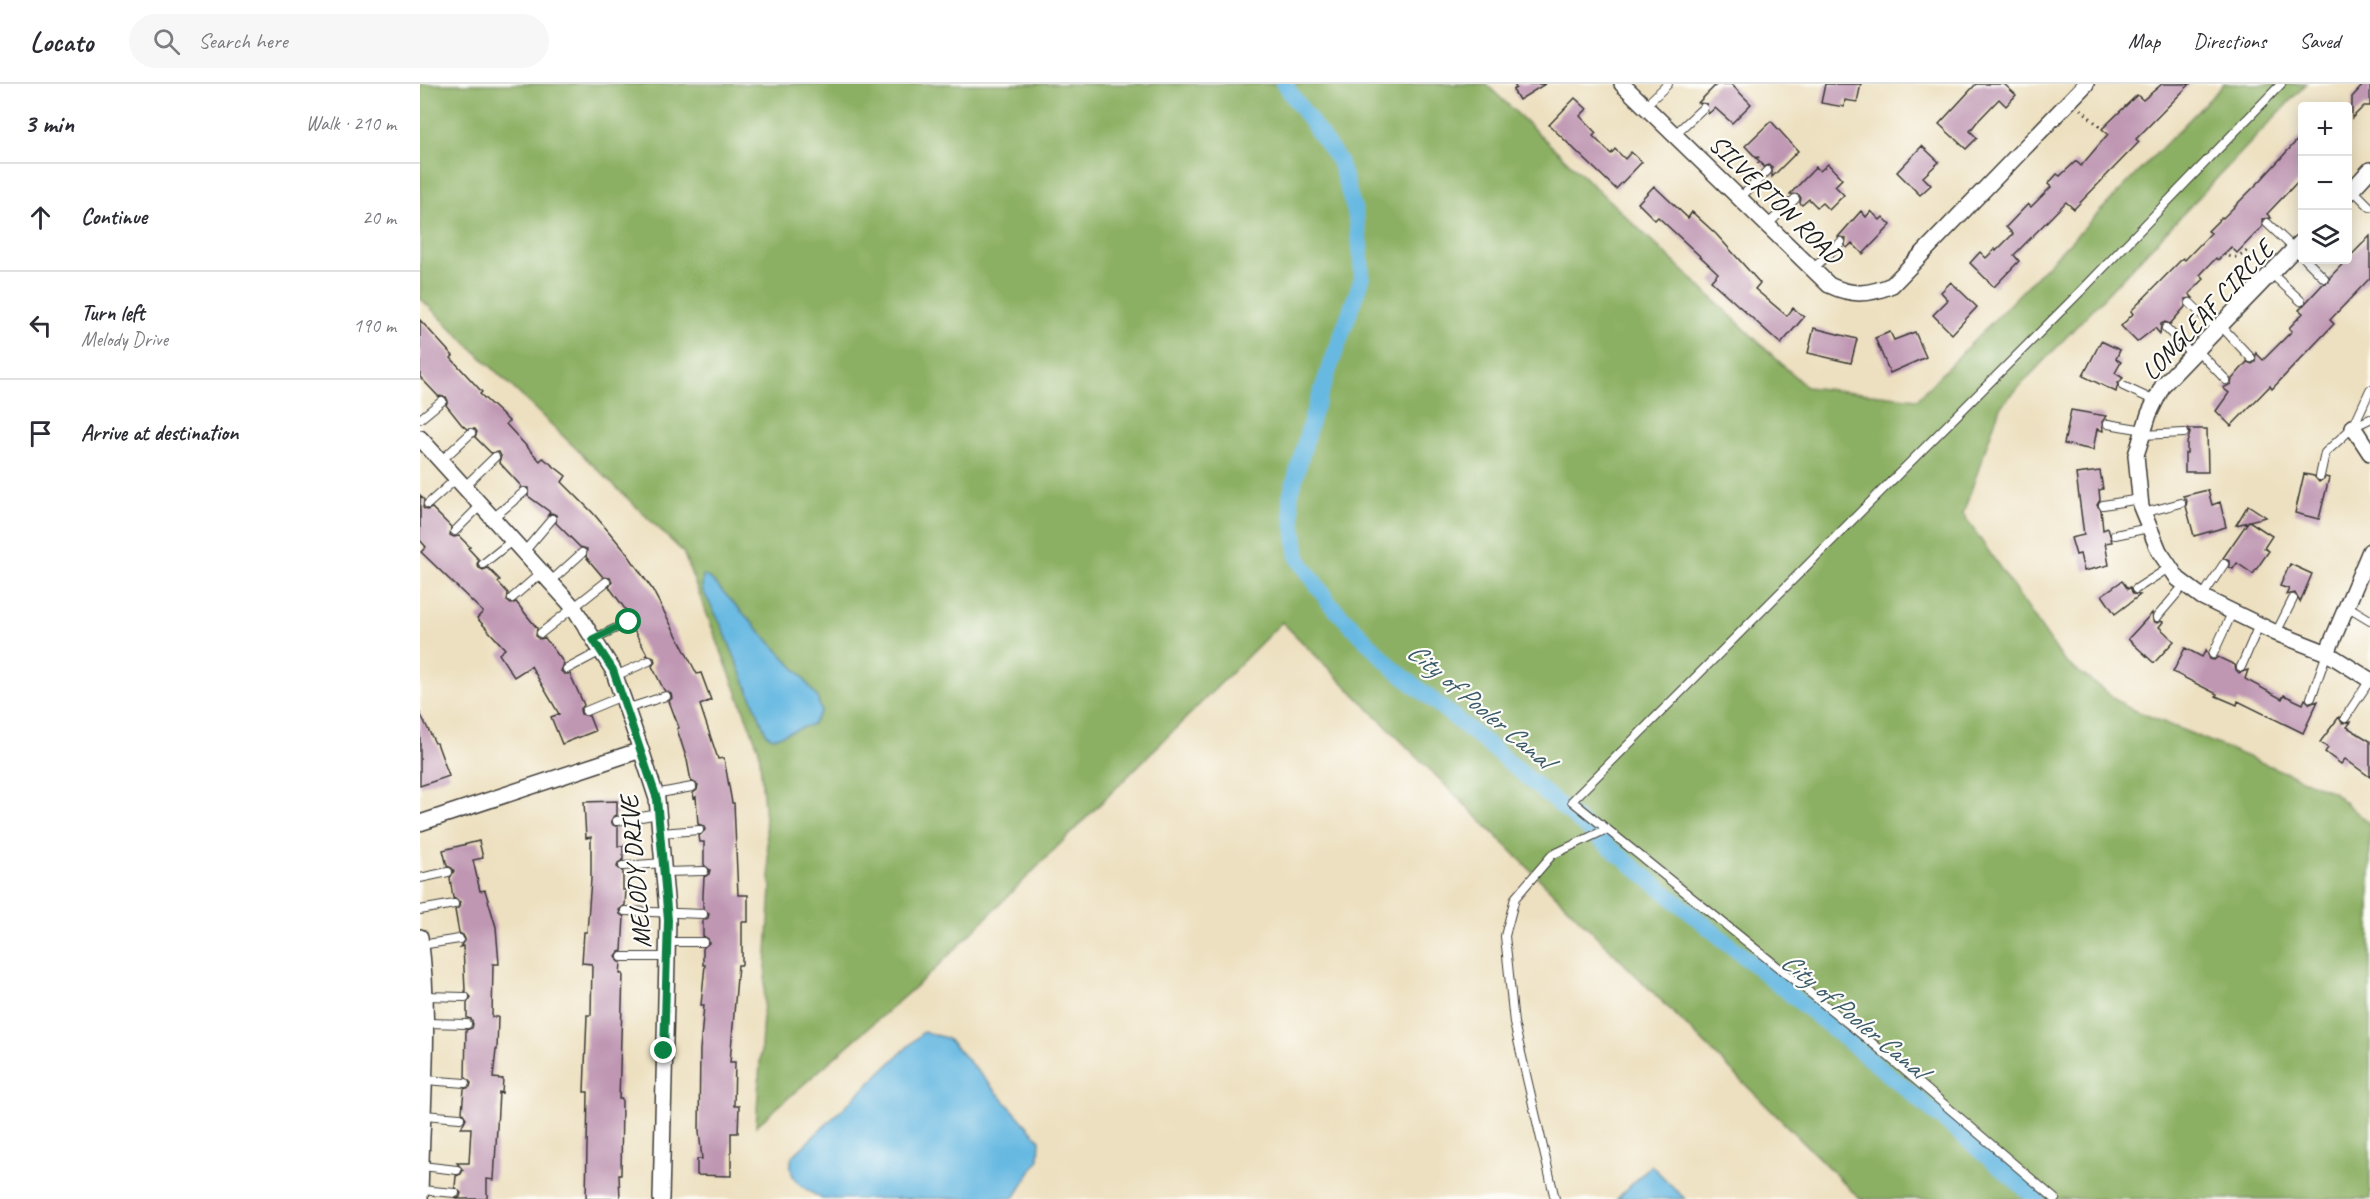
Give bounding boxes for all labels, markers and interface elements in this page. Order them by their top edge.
search box [129,14,549,68]
text: Locato [30,24,93,59]
icon: search [150,25,183,58]
text: Search here [198,27,288,55]
text: Map [2128,28,2160,54]
text: Directions [2193,28,2266,54]
text: Saved [2299,28,2340,54]
map controls [2298,102,2352,264]
button: + [2298,102,2352,156]
text: 3 min [24,107,74,140]
text: Walk · 210 m [306,111,396,136]
street label: SILVERTON ROAD [1702,127,1851,273]
button: − [2298,156,2352,210]
icon: ahead [24,201,57,234]
text: Continue [81,203,147,231]
text: 20 m [362,205,396,230]
button: layers [2298,210,2352,264]
street label: LONGLEAF CIRCLE [2134,231,2283,387]
text: Turn left [81,299,145,327]
icon: left [24,309,57,342]
text: 190 m [353,313,396,338]
text: Melody Drive [81,327,168,352]
icon: arrive [24,417,57,450]
text: Arrive at destination [81,419,238,447]
route start [615,608,641,634]
water label: City of Pooler Canal [1400,634,1567,782]
street label: MELODY DRIVE [612,791,659,950]
water label: City of Pooler Canal [1774,944,1941,1092]
route end [650,1037,676,1063]

